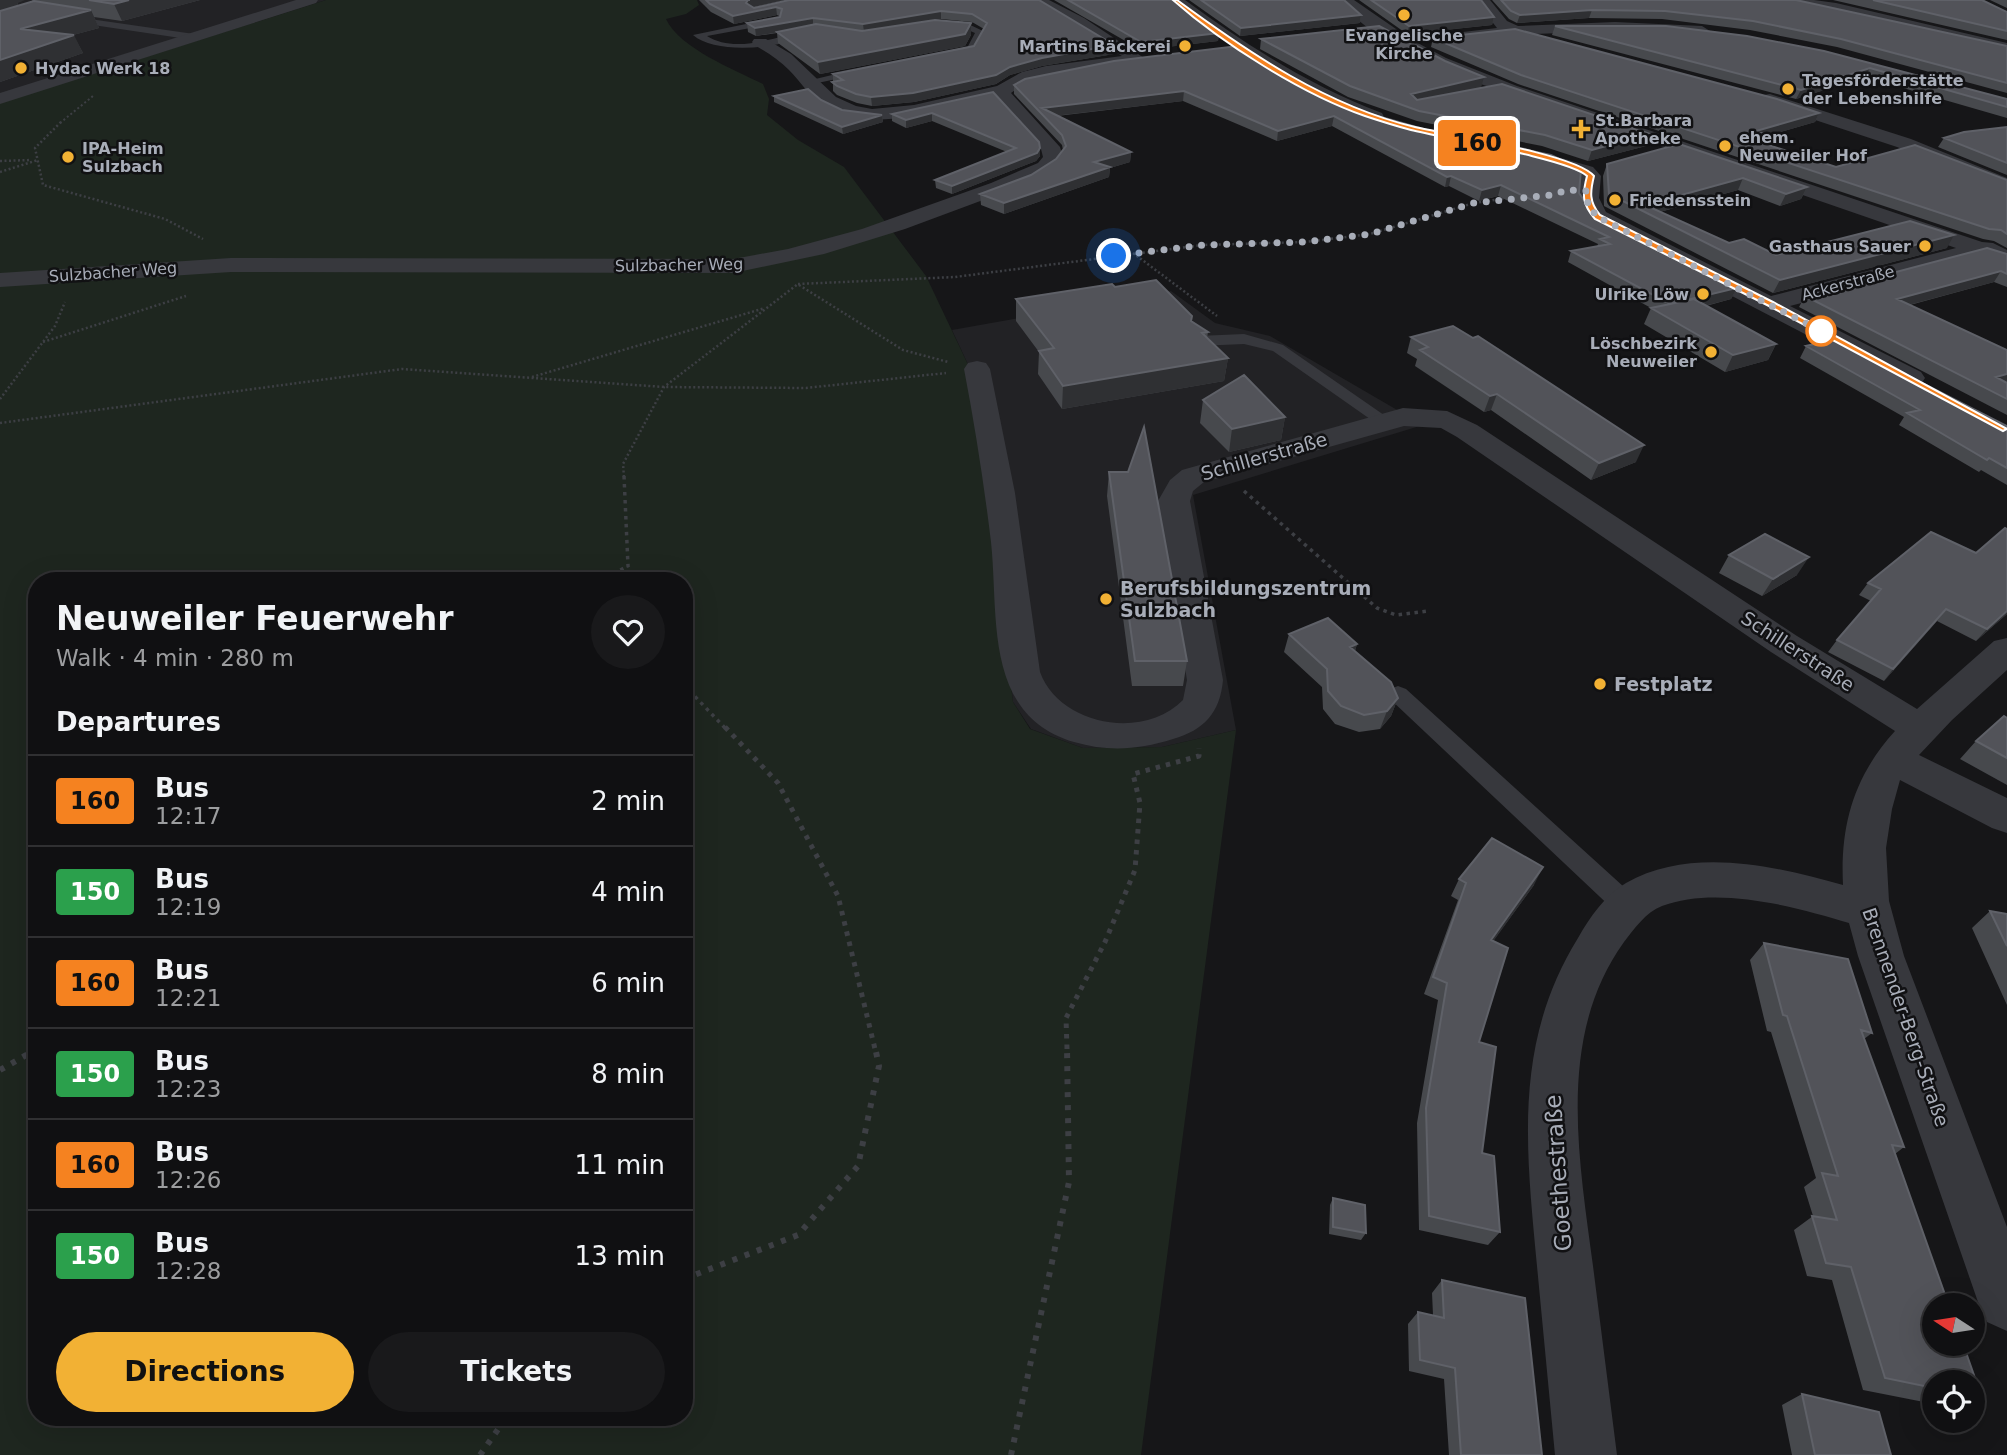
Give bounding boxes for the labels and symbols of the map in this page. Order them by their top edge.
marker: Evangelische Kirche [1396,7,1412,23]
place label: Evangelische Kirche [1345,26,1463,63]
place label: Martins Bäckerei [1019,37,1171,56]
marker: Martins Bäckerei [1177,38,1193,54]
place label: Hydac Werk 18 [35,59,170,78]
marker: Hydac Werk 18 [13,60,29,76]
place label: Tagesförderstätte der Lebenshilfe [1802,71,1964,108]
marker: Tagesförderstätte der Lebenshilfe [1780,81,1796,97]
place label: St.Barbara Apotheke [1595,111,1692,148]
line badge: 160 [1437,120,1517,166]
marker: St.Barbara Apotheke [1573,121,1589,137]
place label: ehem. Neuweiler Hof [1739,128,1868,165]
marker: ehem. Neuweiler Hof [1717,138,1733,154]
place label: IPA-Heim Sulzbach [82,139,164,176]
marker: IPA-Heim Sulzbach [60,149,76,165]
place label: Friedensstein [1629,191,1751,210]
marker: Friedensstein [1607,192,1623,208]
place label: Gasthaus Sauer [1769,237,1911,256]
your location [1096,238,1131,273]
marker: Gasthaus Sauer [1917,238,1933,254]
street label: Sulzbacher Weg [615,254,743,276]
street label: Sulzbacher Weg [48,258,178,286]
street label: Ackerstraße [1799,261,1897,305]
place label: Ulrike Löw [1595,285,1689,304]
marker: Ulrike Löw [1695,286,1711,302]
unlabelled marker [1806,316,1836,346]
place label: Löschbezirk Neuweiler [1590,334,1697,371]
marker: Löschbezirk Neuweiler [1703,344,1719,360]
street label: Schillerstraße [1198,427,1330,485]
place label: Berufsbildungszentrum Sulzbach [1120,577,1371,621]
marker: Berufsbildungszentrum Sulzbach [1098,591,1114,607]
street label: Schillerstraße [1737,606,1859,696]
place label: Festplatz [1614,673,1713,695]
marker: Festplatz [1592,676,1608,692]
street label: Brennender-Berg-Straße [1858,905,1954,1129]
street label: Goethestraße [1540,1094,1576,1252]
north arrow [1922,1293,1984,1356]

